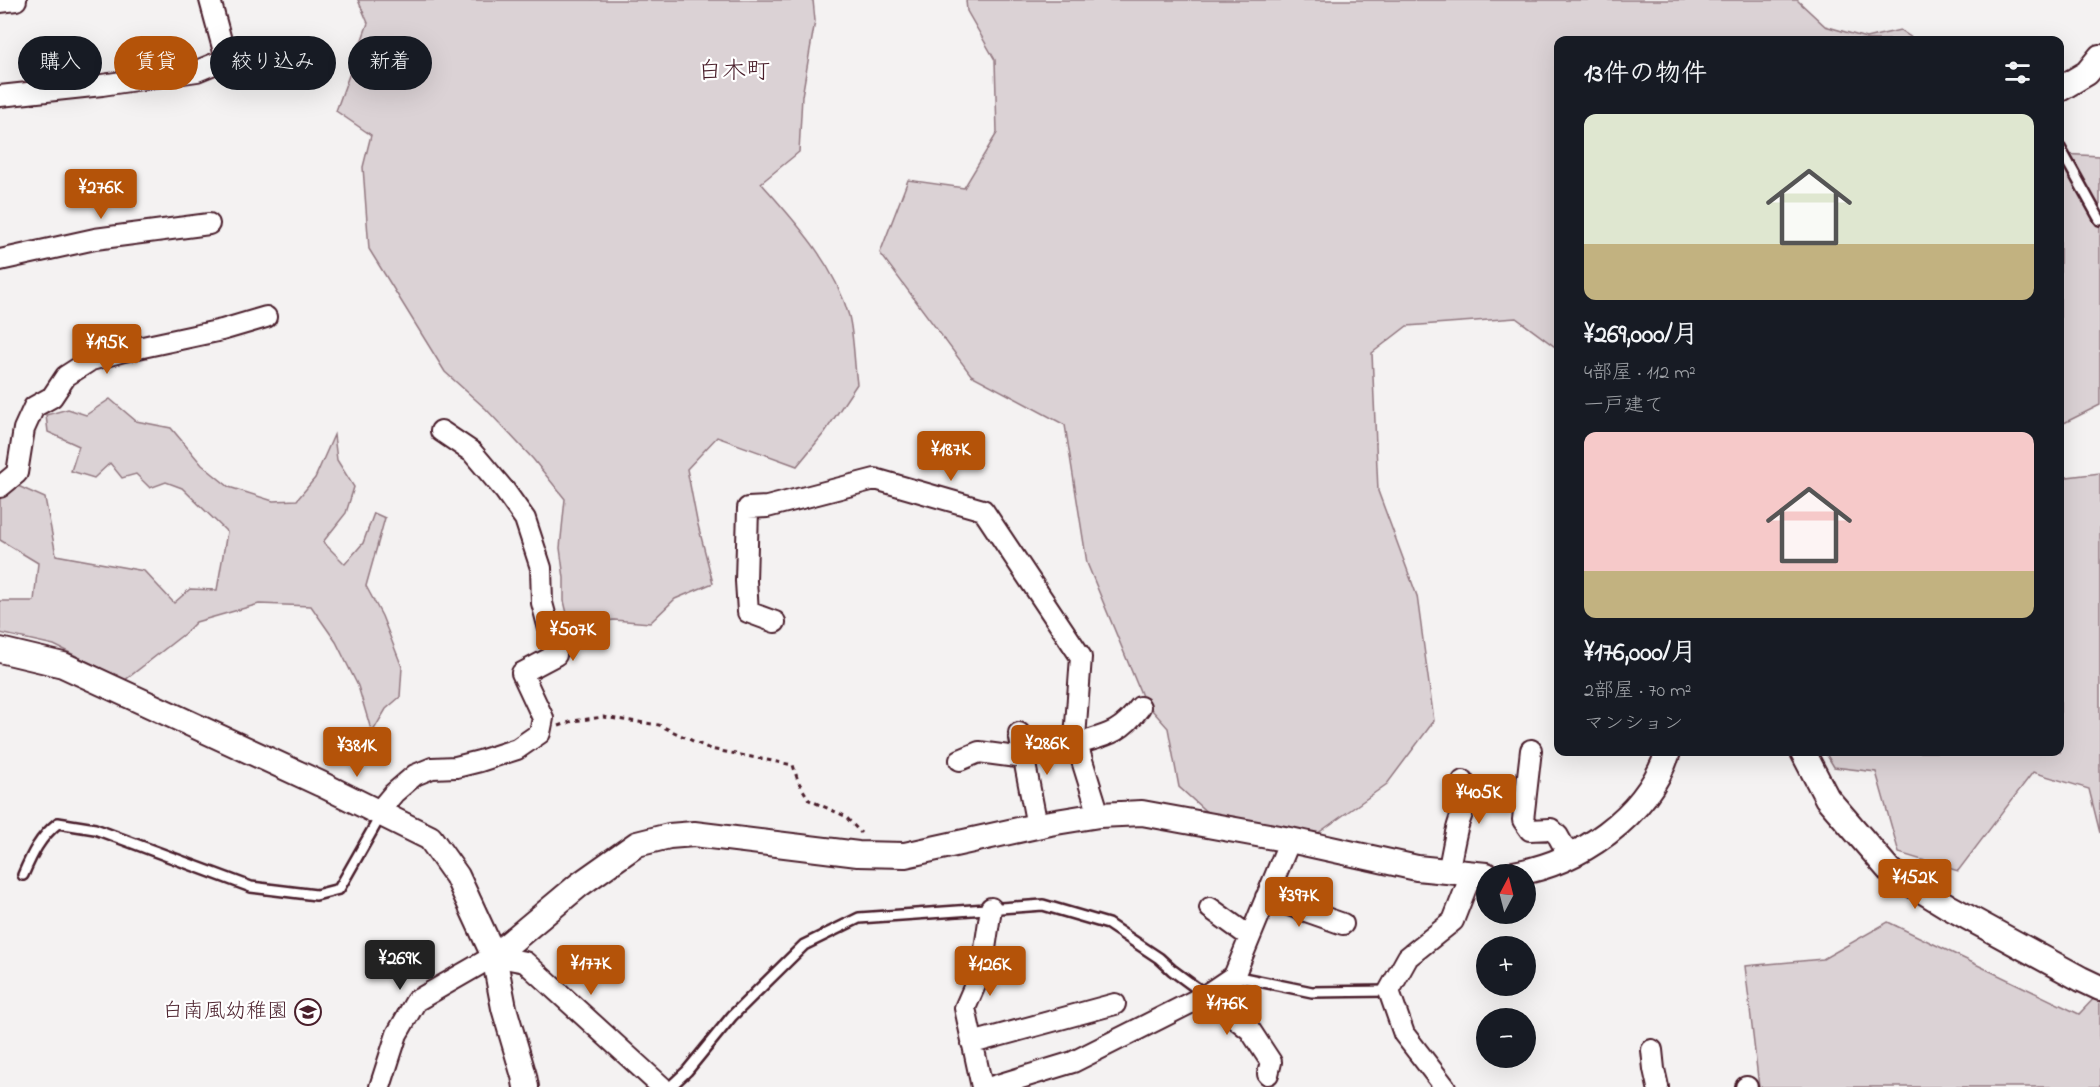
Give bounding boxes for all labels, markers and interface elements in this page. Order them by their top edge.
chip: 購入 [18,36,102,90]
chip: 賃貸 [114,36,198,90]
chip: 絞り込み [210,36,336,90]
chip: 新着 [348,36,432,90]
district label: 白木町 [698,55,770,90]
text: 13件の物件 [1584,56,1707,94]
icon: filters [2001,56,2034,89]
icon: home [1755,153,1863,261]
pin: ¥276K [59,169,143,220]
text: ¥276K [79,174,123,203]
text: ¥269,000/月 [1584,317,1699,355]
pin: ¥195K [65,324,149,375]
text: ¥195K [86,329,128,358]
text: 4部屋 · 112 m² [1584,359,1696,388]
text: 一戸建て [1584,392,1664,421]
pin: ¥187K [909,431,993,482]
text: ¥187K [931,436,971,465]
icon: home [1755,471,1863,579]
pin: ¥507K [531,611,615,662]
text: ¥507K [550,616,596,645]
text: ¥176,000/月 [1584,635,1697,673]
text: 2部屋 · 70 m² [1584,677,1692,706]
text: マンション [1584,710,1683,739]
pin: ¥286K [1005,725,1089,776]
pin: ¥381K [315,727,399,778]
text: ¥286K [1025,730,1069,759]
text: ¥381K [337,732,377,761]
pin: ¥405K [1437,774,1521,825]
text: ¥405K [1456,779,1502,808]
pin: ¥152K [1873,859,1957,910]
north arrow [1476,864,1536,924]
map controls [1476,864,1536,1068]
text: ¥152K [1892,864,1938,893]
pin: ¥397K [1257,877,1341,928]
text: ¥397K [1279,882,1319,911]
button: + [1476,936,1536,996]
pin: ¥269K [358,940,442,991]
text: ¥269K [379,945,421,974]
pin: ¥177K [549,945,633,996]
pin: ¥126K [948,946,1032,997]
text: ¥177K [571,950,611,979]
text: ¥126K [969,951,1011,980]
pin: ¥176K [1185,985,1269,1036]
text: ¥176K [1207,990,1247,1019]
place label: 白南風幼稚園 [162,997,288,1027]
school or university icon: 白南風幼稚園 [293,997,323,1027]
button: − [1476,1008,1536,1068]

